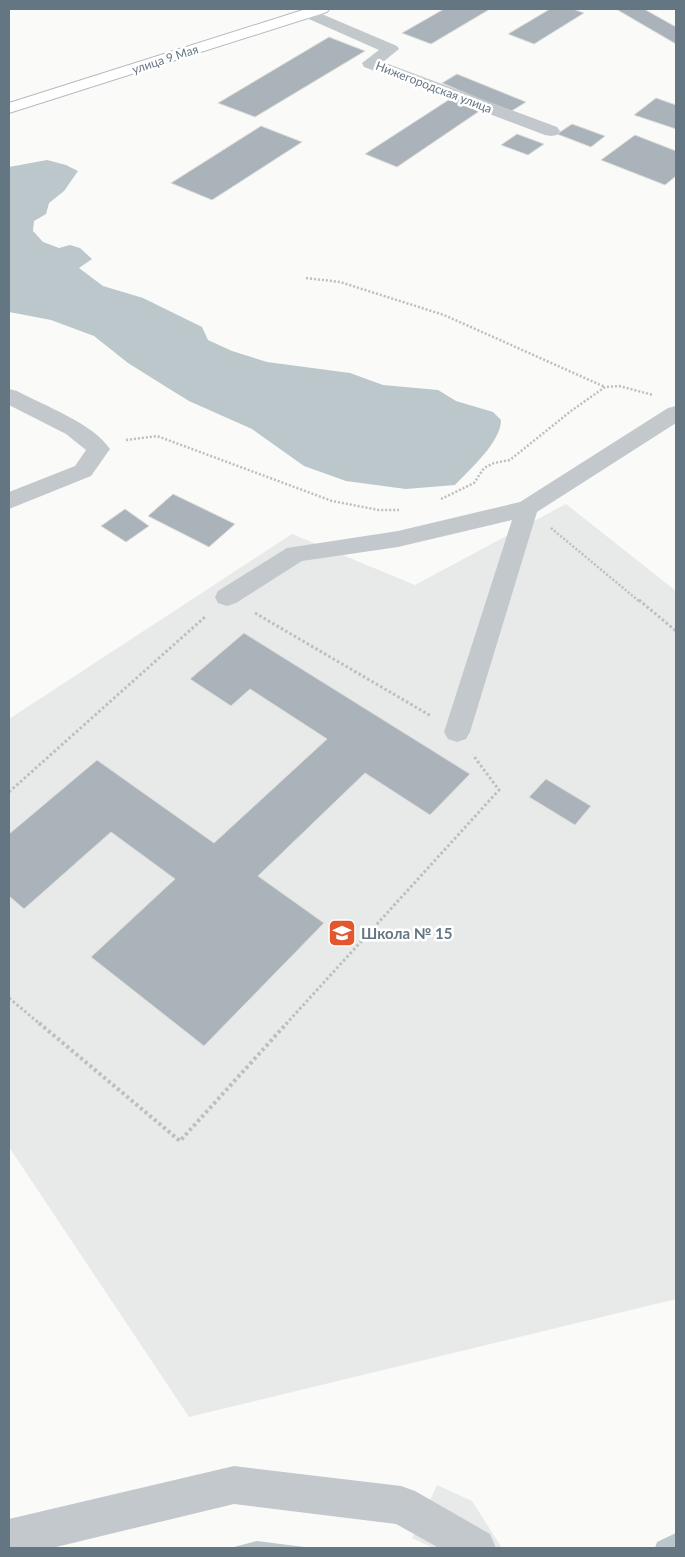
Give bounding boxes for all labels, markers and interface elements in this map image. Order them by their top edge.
street label: улица 9 Мая [130,41,200,77]
street label: Нижегородская улица [374,58,494,116]
school or university icon: Школа № 15 [327,918,357,948]
place label: Школа № 15 [361,924,452,942]

